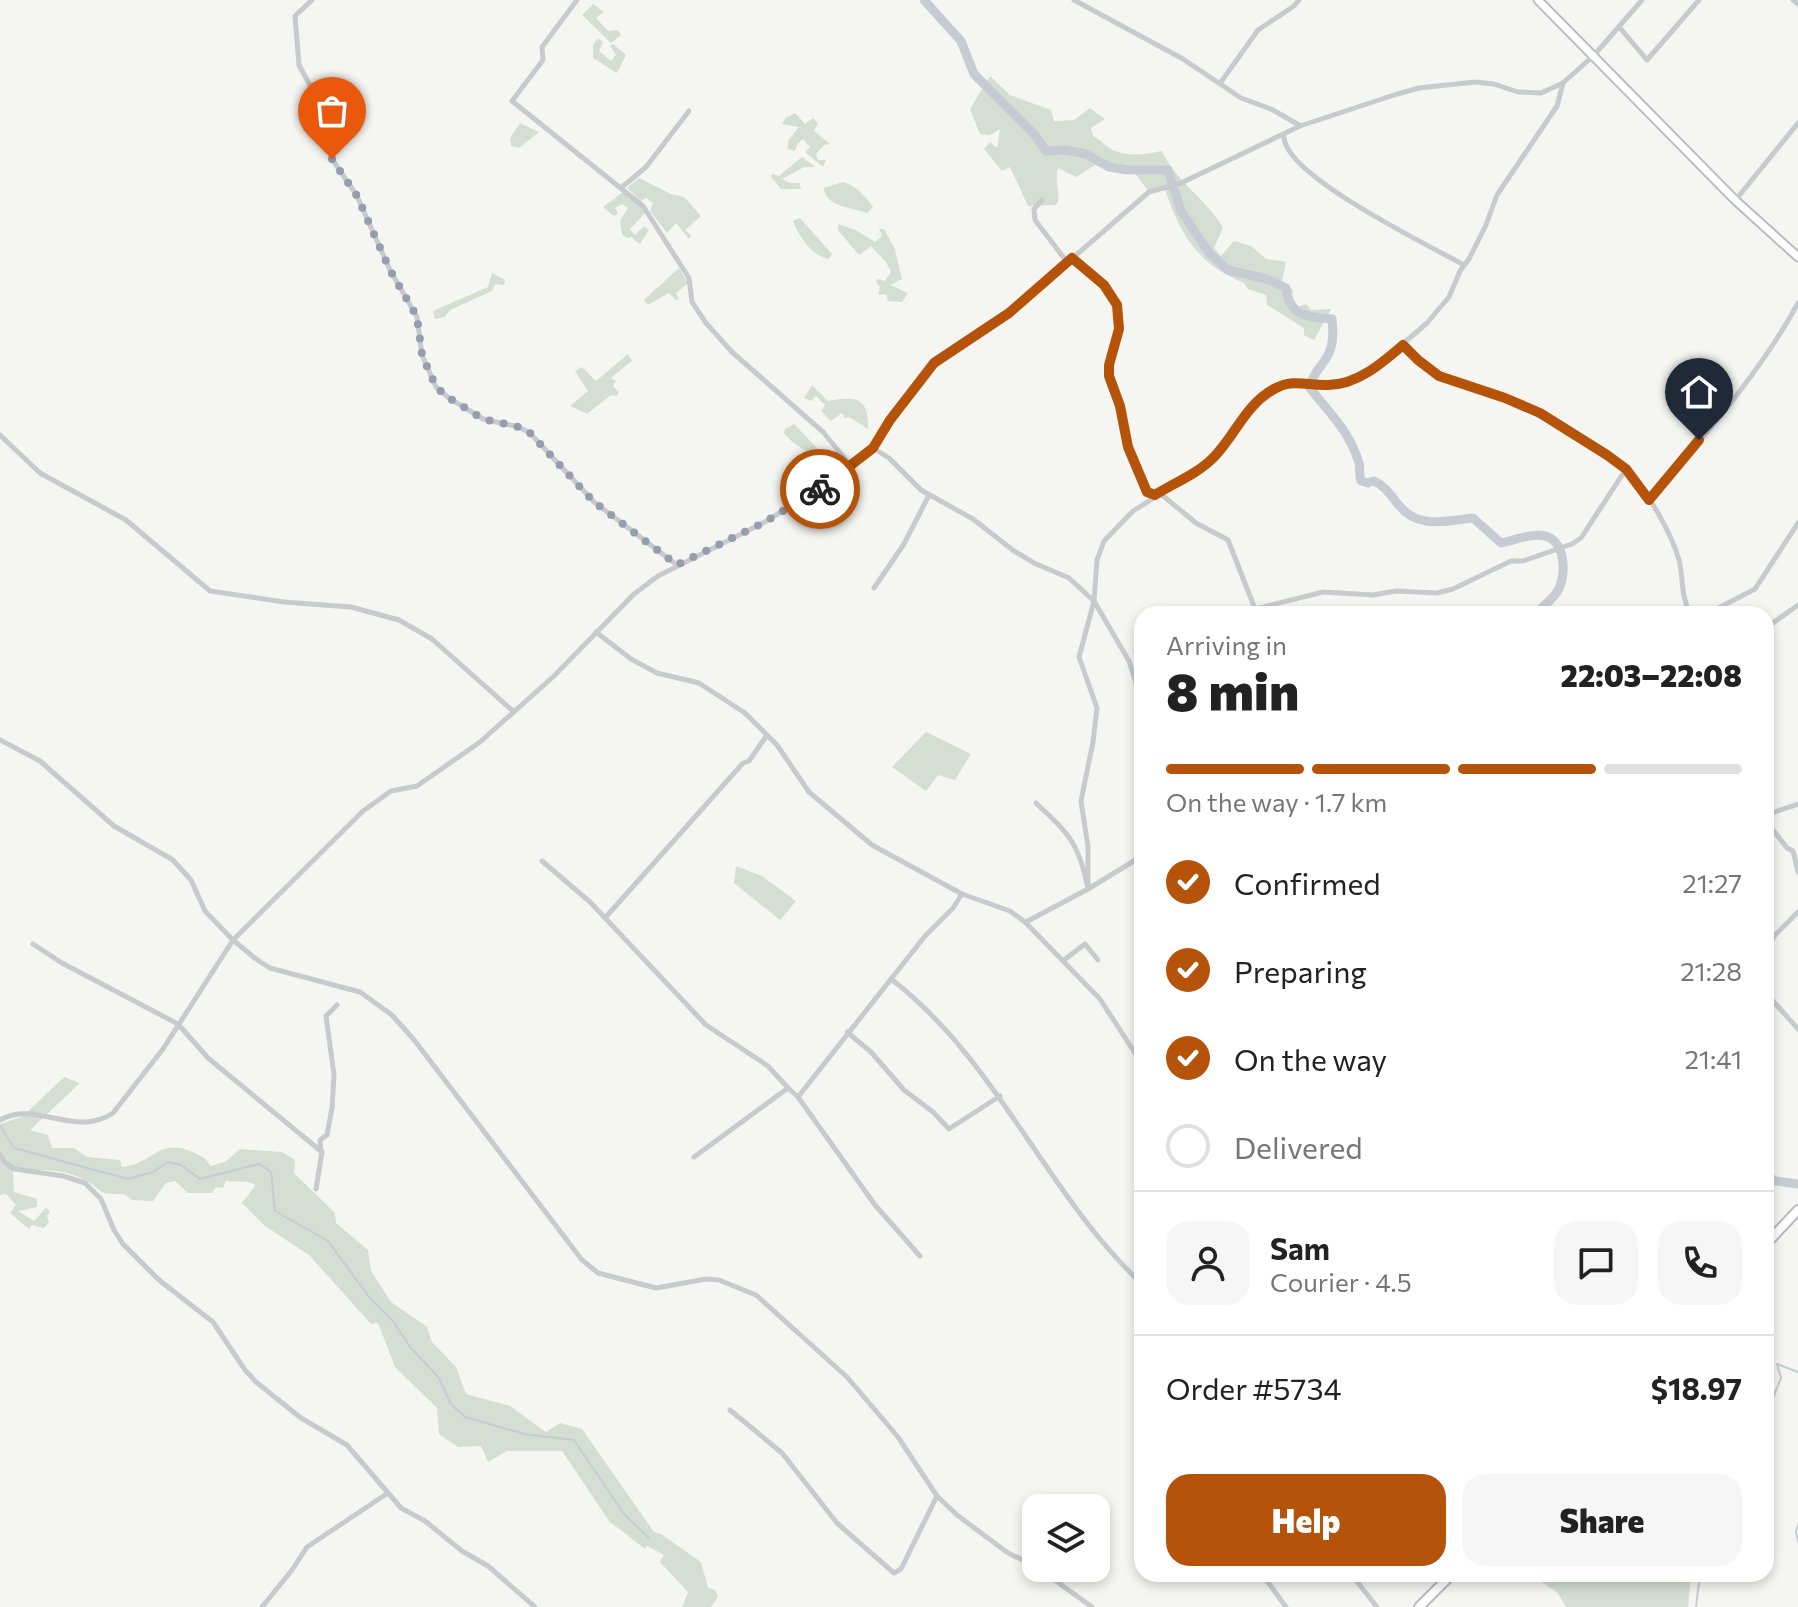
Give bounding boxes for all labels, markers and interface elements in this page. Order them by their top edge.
pin [298,77,366,159]
icon: bag [310,89,354,133]
pin [1665,358,1733,440]
icon: home [1677,370,1721,414]
courier [780,449,860,529]
icon: bike [798,467,842,511]
text: Arriving in [1166,629,1287,660]
text: 22:03–22:08 [1561,656,1742,693]
text: 8 min [1166,658,1299,722]
text: On the way · 1.7 km [1166,786,1387,817]
icon: check [1166,860,1210,904]
text: Confirmed [1234,864,1381,901]
text: 21:27 [1682,867,1742,898]
icon: check [1166,948,1210,992]
text: Preparing [1234,952,1367,989]
text: 21:28 [1680,955,1742,986]
icon: check [1166,1036,1210,1080]
text: On the way [1234,1040,1387,1077]
text: 21:41 [1684,1043,1742,1074]
text: Delivered [1234,1128,1363,1165]
button: person [1166,1221,1250,1305]
button: chat [1554,1221,1638,1305]
button: phone [1658,1221,1742,1305]
text: Sam [1270,1229,1330,1266]
text: Courier · 4.5 [1270,1266,1412,1297]
text: Order #5734 [1166,1369,1342,1406]
text: $18.97 [1651,1369,1742,1406]
button: Help [1166,1474,1446,1566]
button: Share [1462,1474,1742,1566]
map controls [1022,1494,1110,1582]
button: layers [1022,1494,1110,1582]

